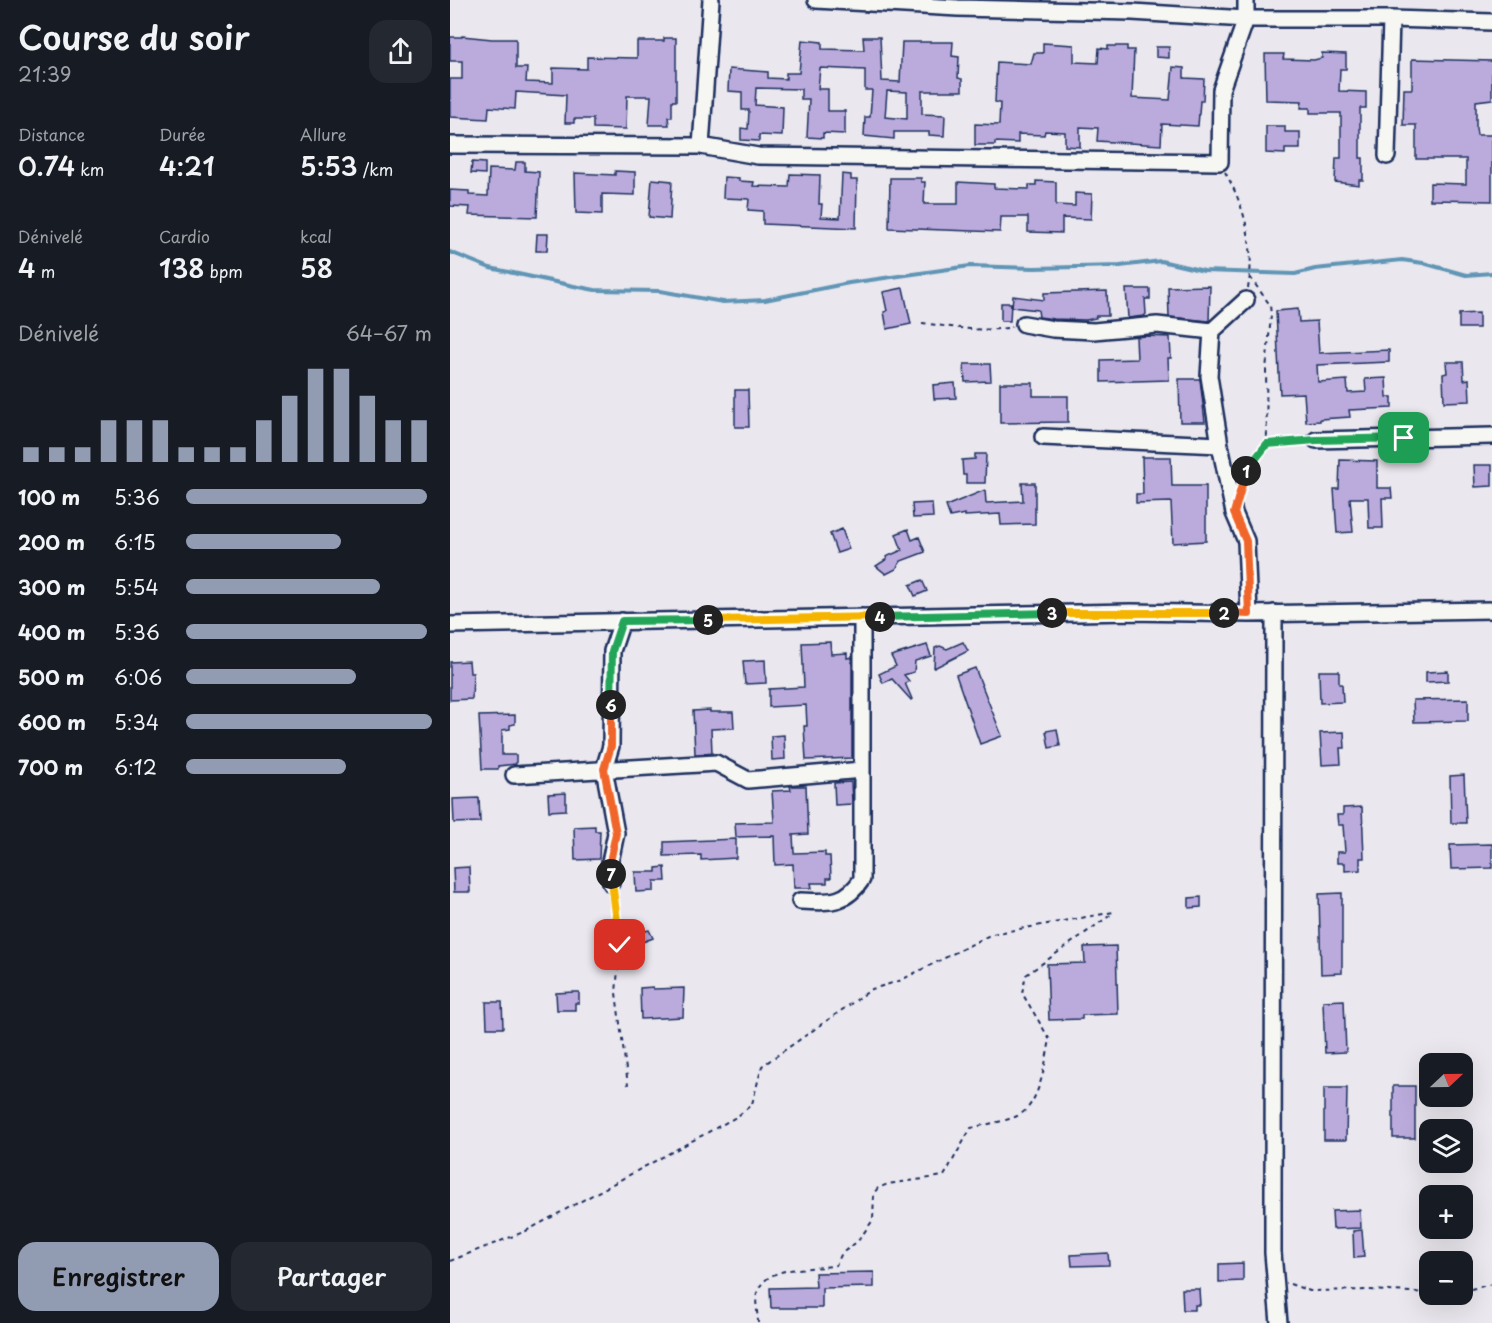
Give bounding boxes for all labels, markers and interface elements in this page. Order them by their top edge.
text: Course du soir [18,11,250,61]
button: share [369,20,432,83]
text: 21:39 [18,59,71,89]
text: Distance [18,122,85,146]
text: Durée [159,122,206,146]
text: Allure [300,122,347,146]
text: 0.74 [18,146,75,185]
text: 4:21 [159,146,215,185]
text: 5:53 [300,146,358,185]
text: km [75,157,104,181]
text: /km [358,157,393,181]
text: Dénivelé [18,224,83,248]
text: Cardio [159,224,210,248]
text: kcal [300,224,332,248]
text: 4 [18,248,36,287]
text: 138 [159,248,205,287]
text: 58 [300,248,333,287]
text: m [36,259,55,283]
text: bpm [205,259,243,283]
text: Dénivelé [18,318,99,348]
text: 64–67 m [346,318,432,348]
pin [1378,412,1429,463]
icon: arrive [1387,421,1420,454]
pin: 1 [1231,456,1261,486]
text: 1 [1242,459,1250,483]
text: 100 m [18,482,80,512]
text: 5:36 [114,482,160,512]
text: 200 m [18,527,85,557]
text: 6:15 [114,527,156,557]
text: 300 m [18,572,86,602]
text: 5:54 [114,572,159,602]
pin: 3 [1037,598,1067,628]
pin: 2 [1209,598,1239,628]
text: 3 [1047,601,1057,625]
text: 2 [1218,601,1230,625]
pin: 4 [865,602,895,632]
pin: 5 [693,605,723,635]
text: 4 [875,605,885,629]
text: 5 [703,608,713,632]
text: 400 m [18,617,86,647]
text: 5:36 [114,617,160,647]
text: 500 m [18,662,85,692]
text: 6:06 [114,662,162,692]
pin: 6 [596,690,626,720]
text: 6 [605,693,617,717]
text: 600 m [18,707,86,737]
text: 5:34 [114,707,159,737]
text: 700 m [18,752,83,782]
text: 6:12 [114,752,157,782]
pin: 7 [596,859,626,889]
text: 7 [606,862,616,886]
pin [594,919,645,970]
icon: check [603,928,636,961]
north arrow [1419,1053,1473,1107]
map controls [1419,1053,1473,1305]
button: layers [1419,1119,1473,1173]
button: + [1419,1185,1473,1239]
button: Enregistrer [18,1242,219,1311]
button: Partager [231,1242,432,1311]
button: − [1419,1251,1473,1305]

